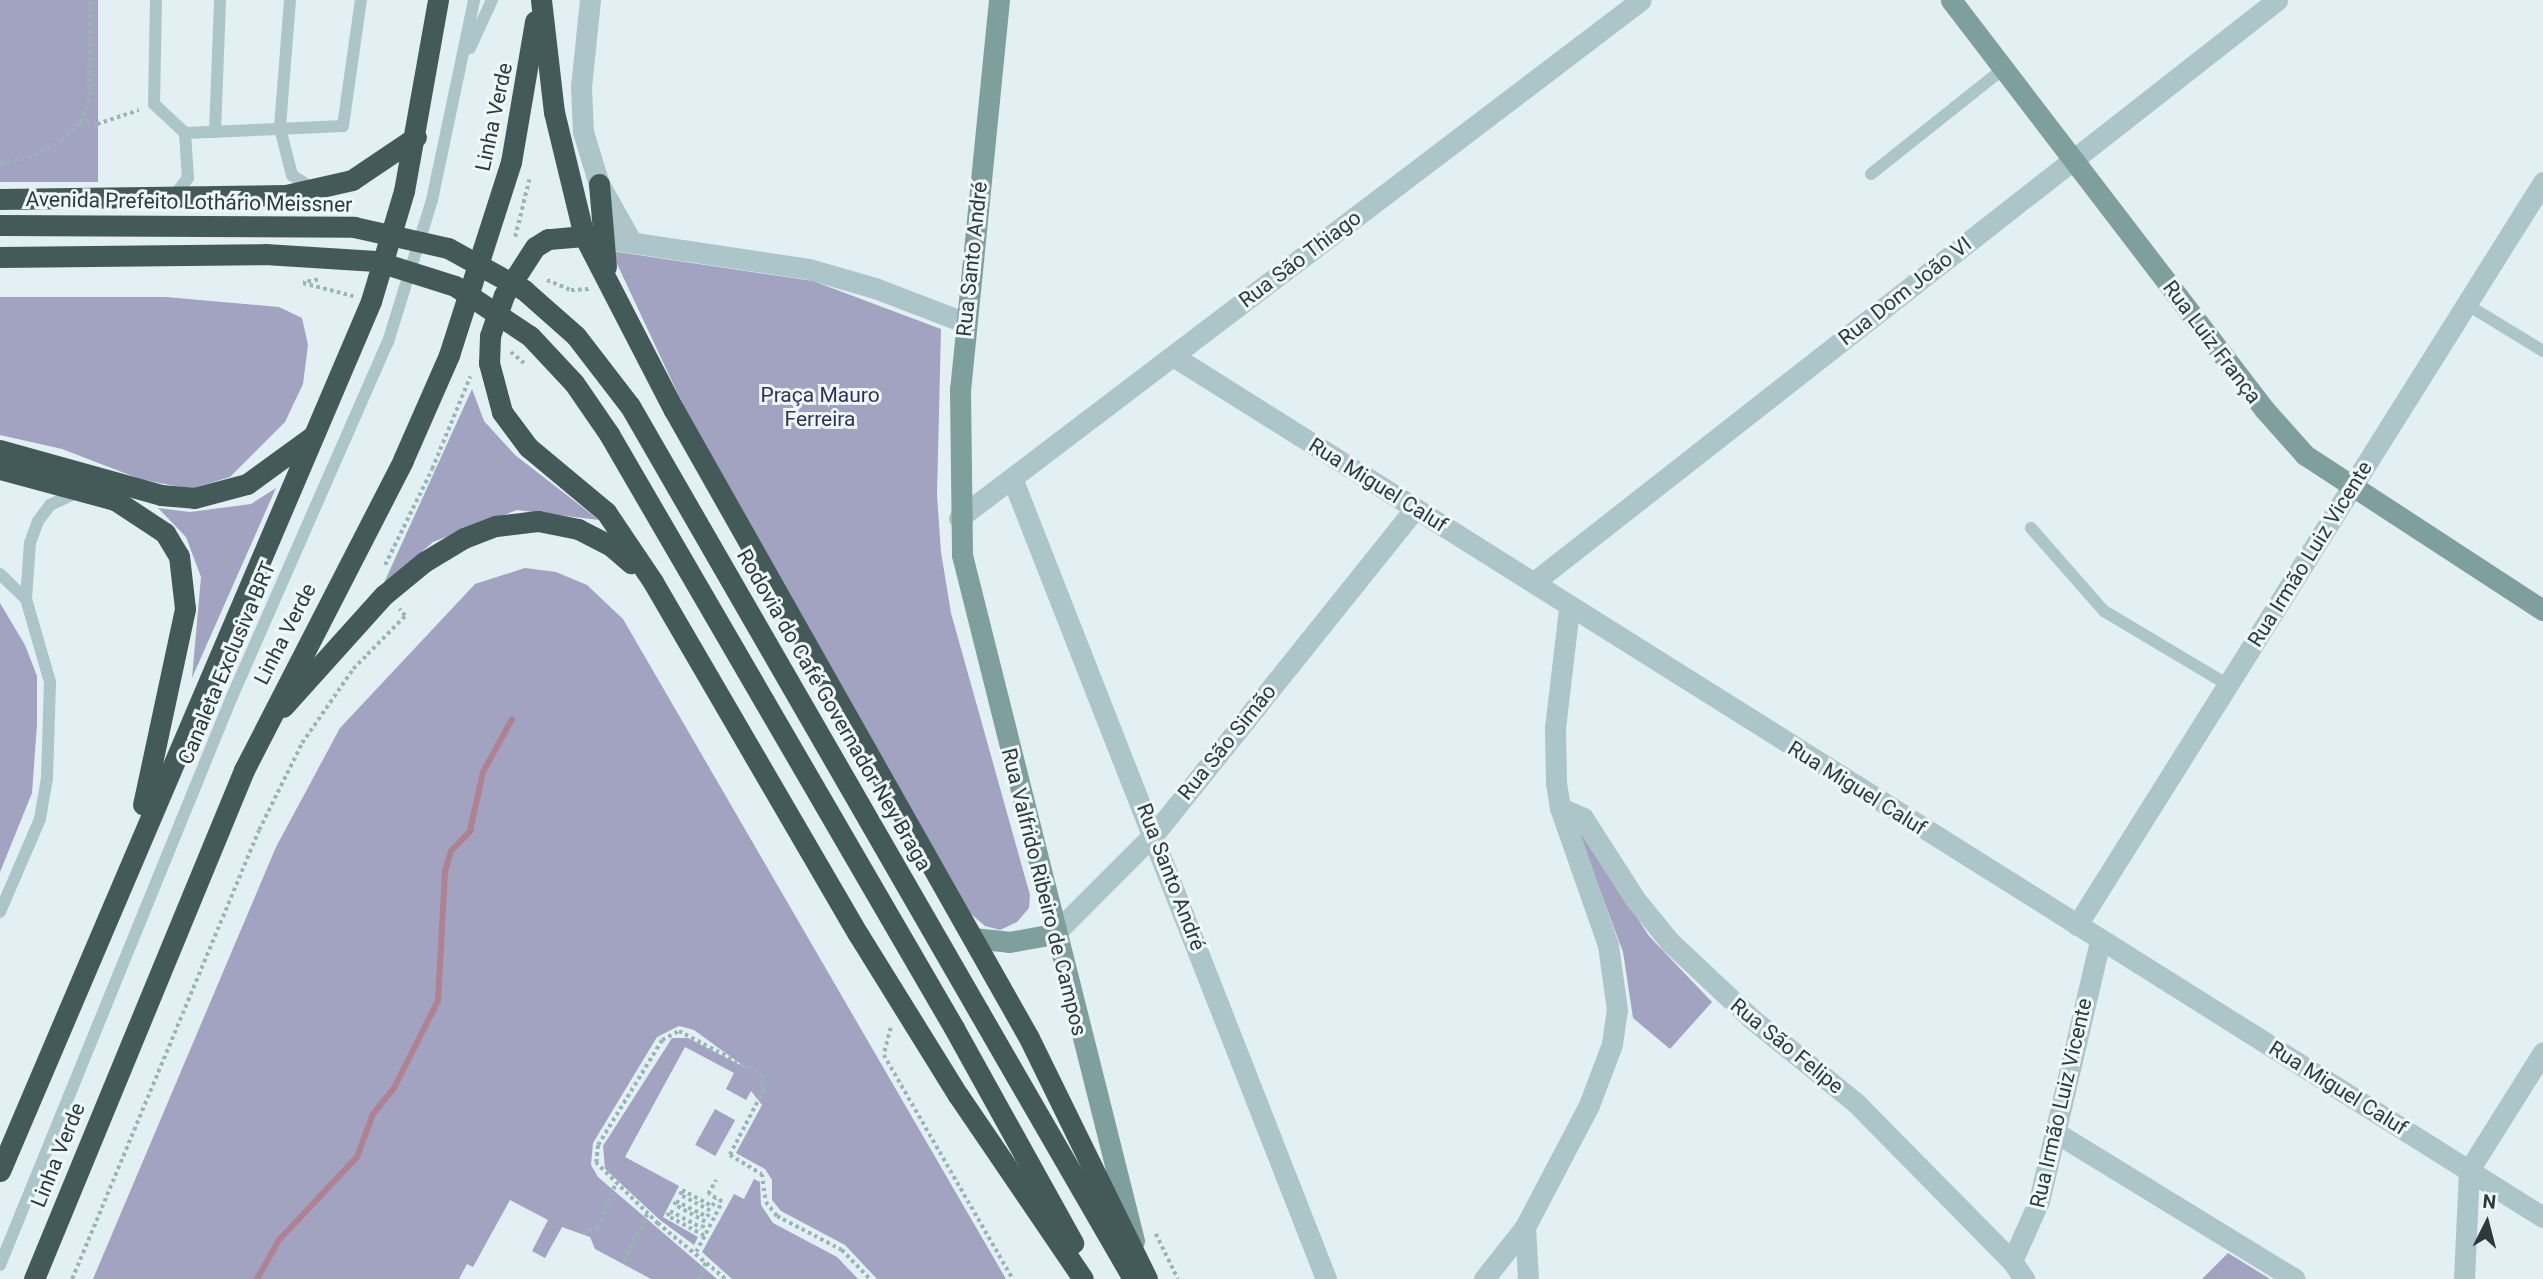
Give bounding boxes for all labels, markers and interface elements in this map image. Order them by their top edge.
street label: Linha Verde [470,61,518,173]
street label: Rua Santo André [951,180,993,338]
street label: Avenida Prefeito Lothário Meissner [25,187,353,217]
street label: Rua São Thiago [1234,205,1366,313]
street label: Rua Dom João VI [1833,231,1977,351]
street label: Rua Luiz França [2157,275,2267,409]
park label: Praça Mauro Ferreira [760,382,880,432]
street label: Rua Miguel Caluf [1304,432,1452,538]
street label: Rua Irmão Luiz Vicente [2243,456,2377,652]
street label: Rodovia do Café Governador Ney Braga [731,545,937,875]
street label: Canaleta Exclusiva BRT [173,558,281,768]
street label: Linha Verde [249,579,321,689]
street label: Rua São Simão [1173,679,1281,805]
street label: Rua Miguel Caluf [1783,735,1931,841]
street label: Rua Valfrido Ribeiro de Campos [996,746,1092,1038]
street label: Rua Santo André [1131,800,1211,954]
street label: Rua São Felipe [1725,993,1849,1099]
street label: Rua Irmão Luiz Vicente [2025,996,2097,1210]
street label: Rua Miguel Caluf [2264,1035,2412,1141]
street label: Linha Verde [26,1099,90,1211]
north arrow [2452,1188,2522,1258]
text: N [2481,1189,2497,1214]

